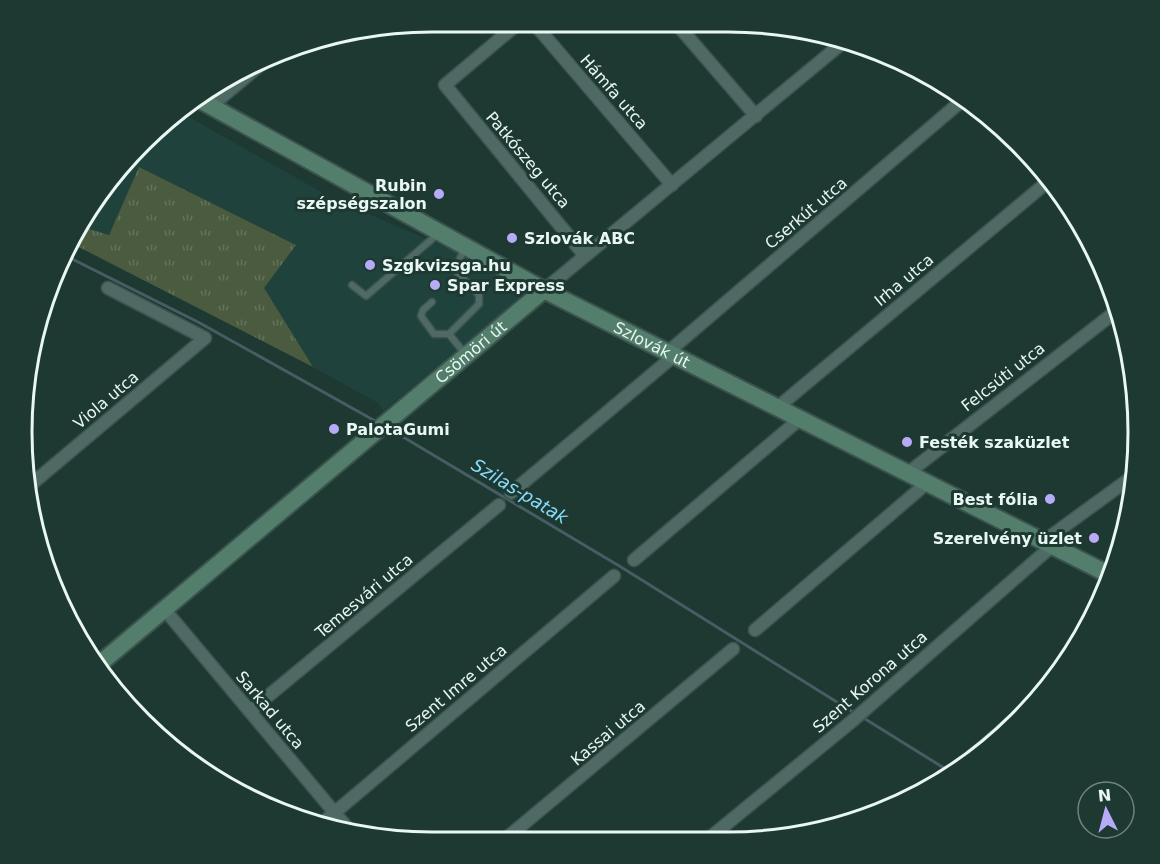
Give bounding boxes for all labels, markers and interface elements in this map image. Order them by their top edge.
street label: Hámfa utca [576,51,652,133]
street label: Patkószeg utca [482,108,574,212]
street label: Cserkút utca [761,173,851,253]
place label: Rubin szépségszalon [297,176,427,213]
marker: Rubin szépségszalon [432,187,446,201]
place label: Szlovák ABC [524,229,635,248]
marker: Szlovák ABC [505,231,519,245]
street label: Irha utca [871,250,937,310]
place label: Szgkvizsga.hu [382,256,511,275]
marker: Szgkvizsga.hu [363,258,377,272]
place label: Spar Express [447,276,565,295]
marker: Spar Express [428,278,442,292]
street label: Csömöri út [431,317,510,387]
street label: Szlovák út [611,317,693,371]
street label: Felcsúti utca [957,339,1049,415]
street label: Viola utca [70,367,142,433]
place label: PalotaGumi [346,420,450,439]
marker: PalotaGumi [327,422,341,436]
place label: Festék szaküzlet [919,433,1070,452]
marker: Festék szaküzlet [900,435,914,449]
water label: Szilas-patak [468,454,573,529]
place label: Best fólia [952,490,1038,509]
marker: Best fólia [1043,492,1057,506]
place label: Szerelvény üzlet [933,529,1082,548]
marker: Szerelvény üzlet [1087,531,1101,545]
street label: Temesvári utca [311,550,416,643]
street label: Szent Korona utca [809,627,931,737]
street label: Szent Imre utca [401,640,511,736]
street label: Sarkad utca [232,667,308,753]
street label: Kassai utca [567,696,649,770]
north arrow [1076,780,1136,840]
text: N [1097,785,1112,806]

